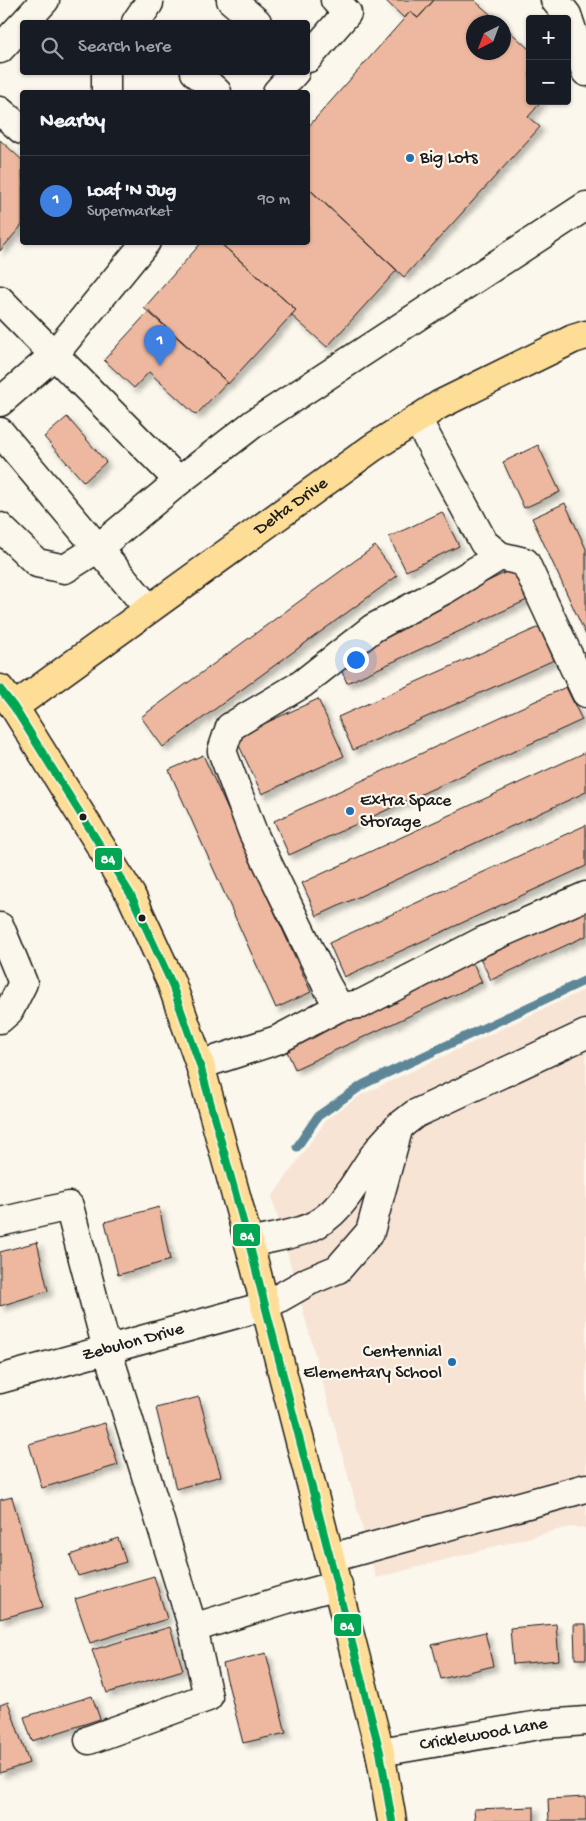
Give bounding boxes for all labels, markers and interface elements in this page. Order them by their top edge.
north arrow [466,15,511,60]
map controls [526,15,571,105]
button: + [526,15,571,60]
search box [20,20,310,75]
icon: search [38,34,66,62]
text: Search here [78,36,172,59]
button: − [526,60,571,105]
text: Nearby [40,110,105,135]
place label: Big Lots [419,148,479,169]
marker: Big Lots [404,152,416,164]
text: Loaf 'N Jug [87,180,176,203]
text: 1 [53,191,59,210]
text: 90 m [258,191,290,210]
text: Supermarket [87,203,172,222]
pin: 1 [144,325,176,366]
street label: Delta Drive [249,472,333,541]
your location [343,647,369,673]
place label: Extra Space Storage [360,791,452,833]
marker: Extra Space Storage [344,805,356,817]
unlabelled marker [78,812,88,822]
line badge: 84 [94,847,123,871]
text: 84 [101,852,116,869]
unlabelled marker [137,913,147,923]
line badge: 84 [232,1223,261,1247]
text: 84 [240,1229,255,1246]
street label: Zebulon Drive [80,1318,187,1366]
place label: Centennial Elementary School [303,1342,442,1384]
marker: Centennial Elementary School [446,1356,458,1368]
line badge: 84 [333,1613,362,1637]
text: 84 [340,1619,355,1636]
street label: Cricklewood Lane [418,1713,550,1756]

